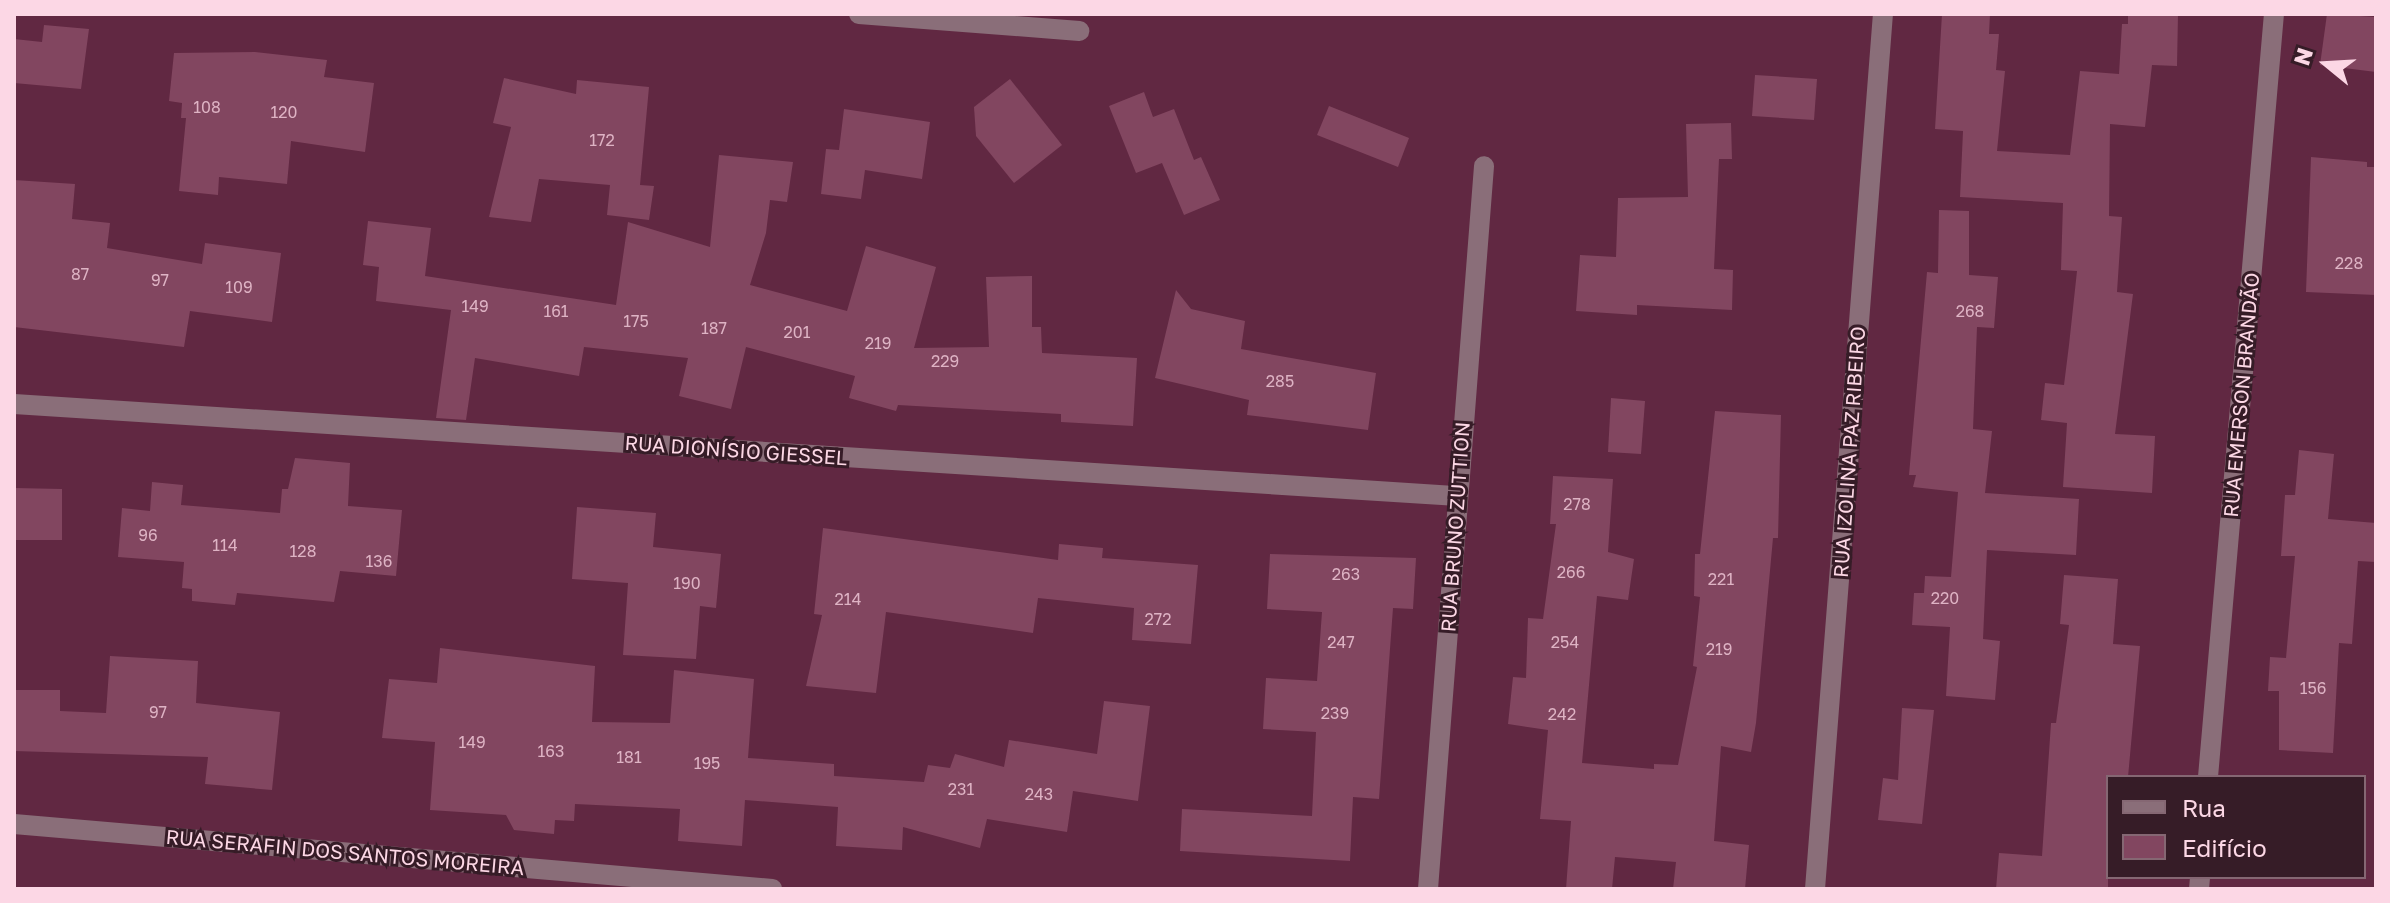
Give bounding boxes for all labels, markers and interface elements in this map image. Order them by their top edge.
north arrow [2286,24,2366,104]
text: N [2287,44,2318,69]
house number: 108 [193,97,221,117]
house number: 120 [271,102,297,122]
house number: 172 [589,130,615,150]
house number: 228 [2335,253,2363,273]
house number: 87 [71,264,89,284]
house number: 97 [151,270,169,290]
street label: RUA EMERSON BRANDÃO [2218,272,2264,518]
house number: 109 [225,277,253,297]
house number: 149 [461,296,489,316]
house number: 161 [543,301,569,321]
house number: 268 [1956,301,1984,321]
house number: 175 [623,311,649,331]
house number: 187 [701,318,727,338]
house number: 201 [784,322,810,342]
street label: RUA IZOLINA PAZ RIBEIRO [1828,325,1870,579]
house number: 219 [865,333,891,353]
house number: 229 [931,351,959,371]
house number: 285 [1266,371,1294,391]
street label: RUA BRUNO ZUTTION [1436,421,1474,633]
street label: RUA DIONÍSIO GIESSEL [624,430,848,470]
house number: 278 [1563,494,1591,514]
house number: 96 [138,525,158,545]
house number: 114 [212,535,238,555]
house number: 128 [290,541,316,561]
house number: 136 [366,551,392,571]
house number: 266 [1557,562,1585,582]
house number: 263 [1332,564,1360,584]
house number: 221 [1708,569,1734,589]
house number: 190 [673,573,701,593]
house number: 220 [1931,588,1959,608]
house number: 214 [835,589,861,609]
house number: 272 [1144,609,1172,629]
house number: 247 [1327,632,1355,652]
house number: 254 [1551,632,1579,652]
house number: 219 [1706,639,1732,659]
house number: 156 [2300,678,2326,698]
house number: 97 [149,702,167,722]
house number: 239 [1321,703,1349,723]
house number: 242 [1548,704,1576,724]
house number: 149 [458,732,486,752]
house number: 163 [538,741,564,761]
house number: 181 [616,747,642,767]
house number: 195 [694,753,720,773]
legend [2106,775,2366,879]
house number: 231 [948,779,974,799]
house number: 243 [1025,784,1053,804]
text: Rua [2182,793,2226,822]
street label: RUA SERAFIN DOS SANTOS MOREIRA [165,824,525,880]
text: Edifício [2182,833,2267,862]

